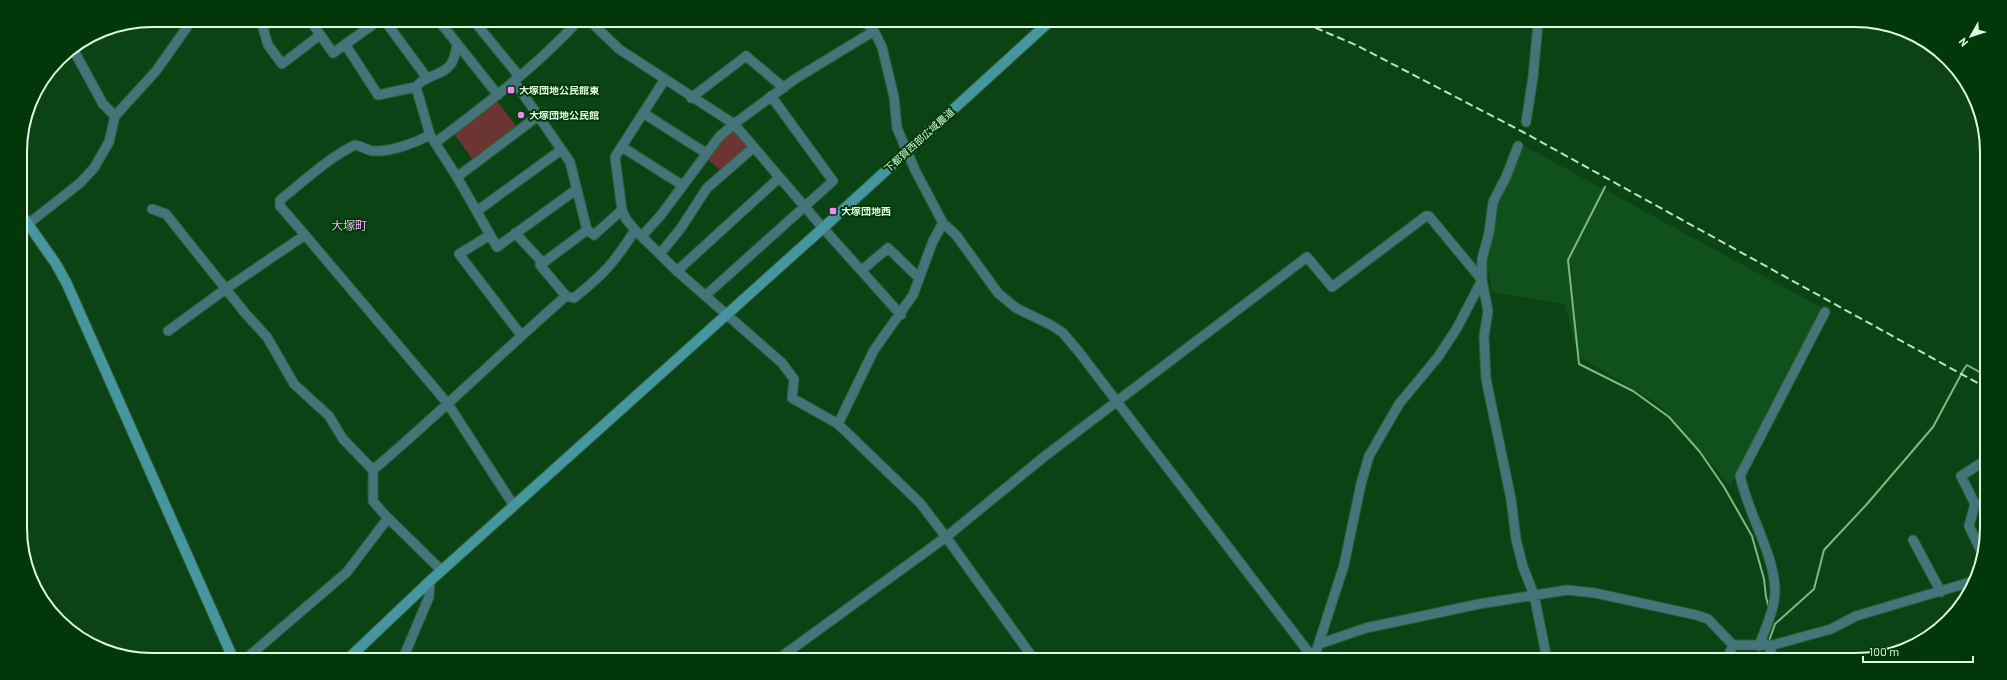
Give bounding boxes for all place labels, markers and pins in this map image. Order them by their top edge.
place label: 大塚団地公民館東 [519,84,600,96]
marker: 大塚団地公民館東 [506,85,516,95]
place label: 大塚団地公民館 [529,109,599,121]
marker: 大塚団地公民館 [516,110,526,120]
place label: 大塚団地西 [841,205,891,217]
marker: 大塚団地西 [828,206,838,216]

